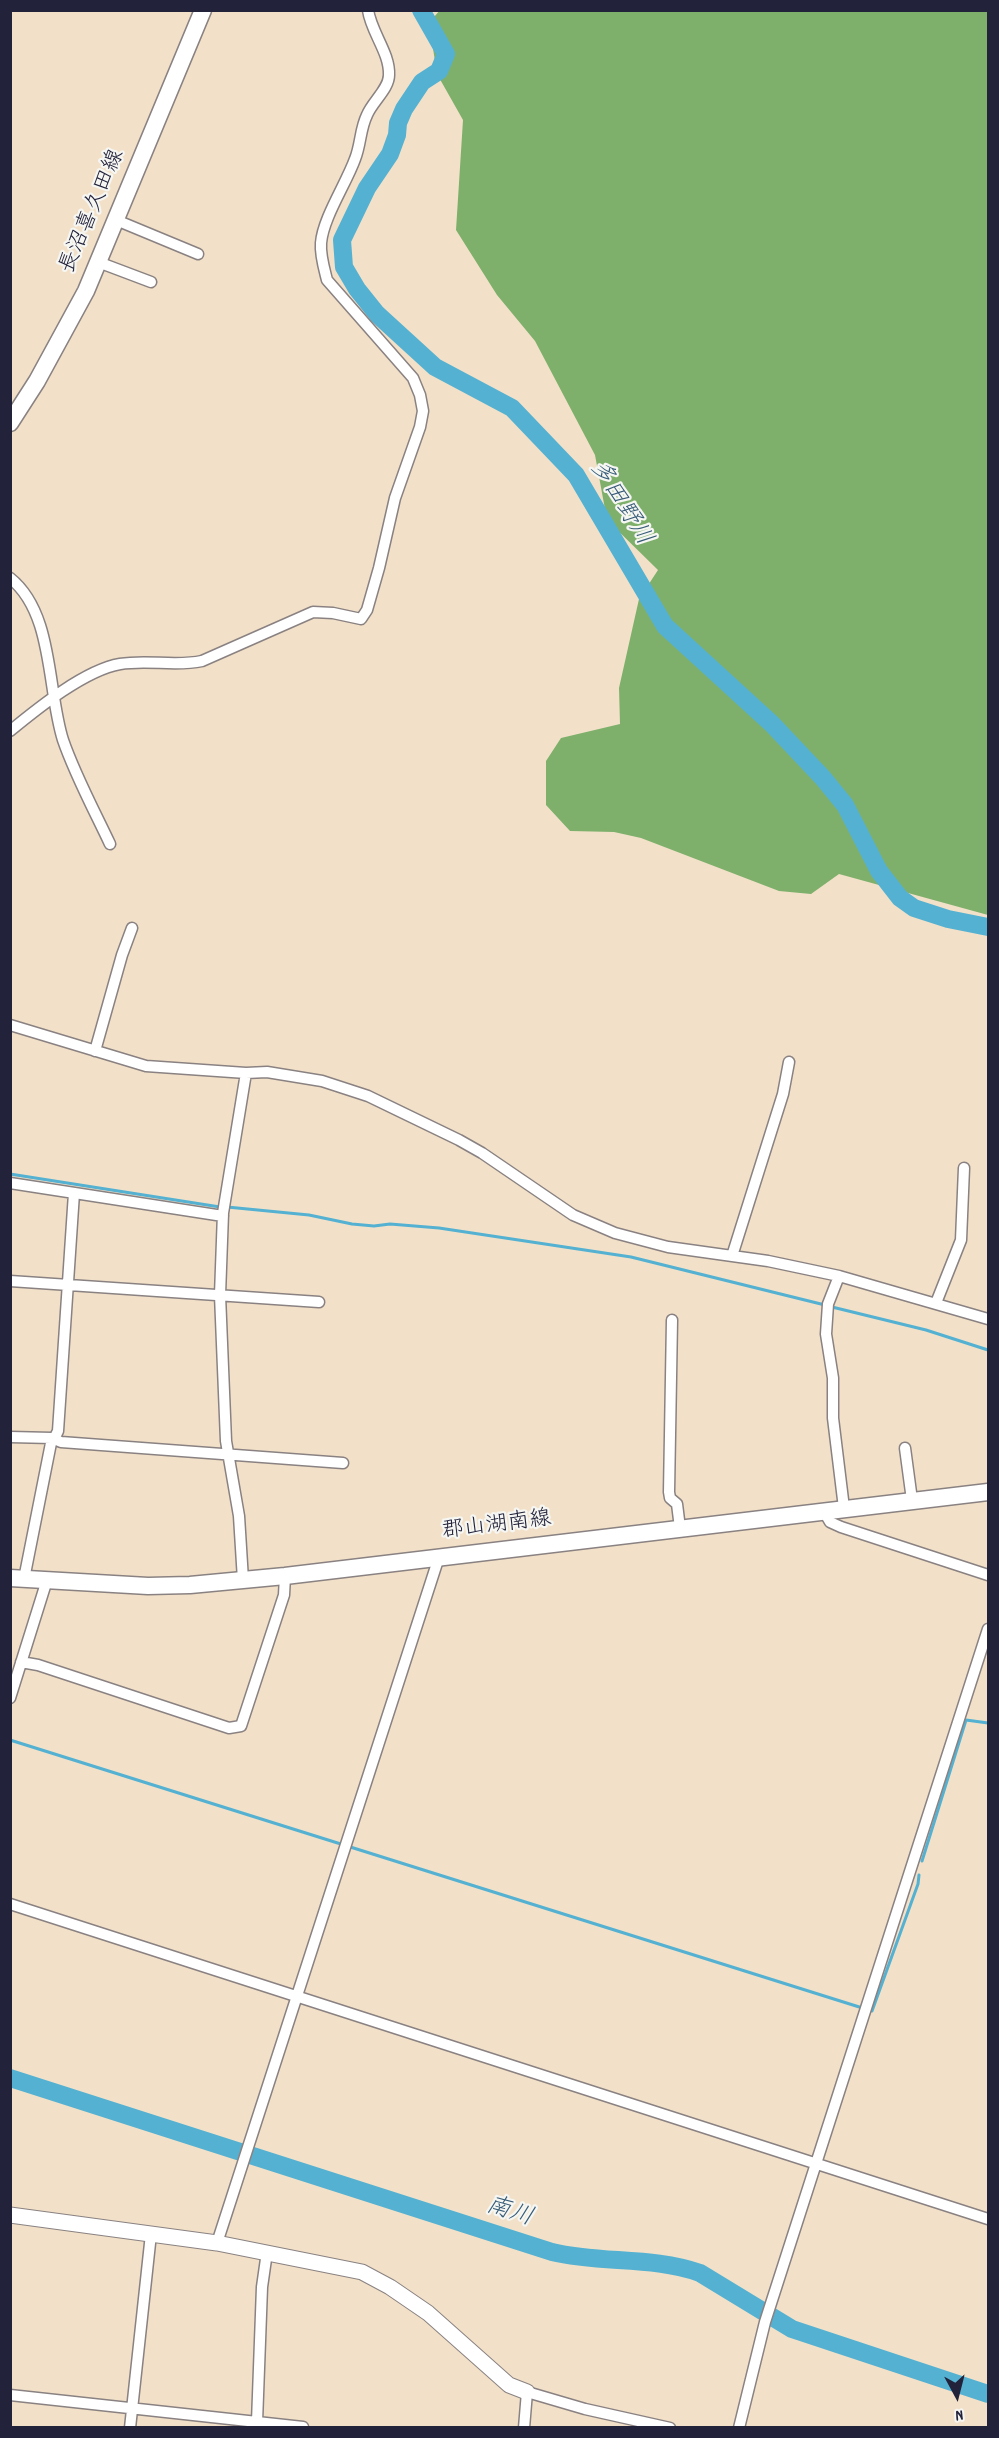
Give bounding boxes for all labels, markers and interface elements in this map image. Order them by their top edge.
street label: 長沼喜久田線 [56,146,132,278]
water label: 多田野川 [581,456,657,552]
street label: 郡山湖南線 [441,1507,553,1547]
water label: 南川 [482,2193,536,2235]
north arrow [927,2366,987,2426]
text: N [954,2402,965,2426]

